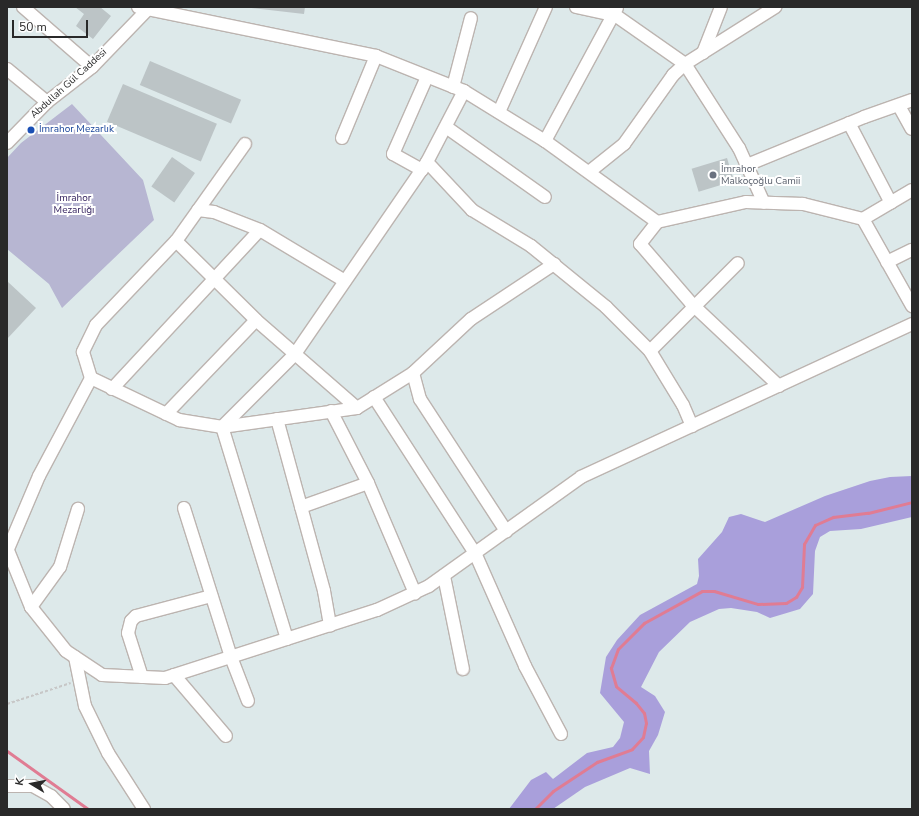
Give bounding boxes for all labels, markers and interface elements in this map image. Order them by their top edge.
scale bar [14,12,90,38]
text: 50 m [19,19,47,35]
street label: Abdullah Gül Caddesi [28,47,110,121]
place label: İmrahor Mezarlık [39,124,114,136]
marker: İmrahor Mezarlık [26,125,36,135]
place label: İmrahor Malkoçoğlu Camii [721,163,800,186]
marker: İmrahor Malkoçoğlu Camii [708,170,718,180]
park label: İmrahor Mezarlığı [54,192,94,216]
north arrow [12,764,52,804]
text: K [12,777,28,787]

